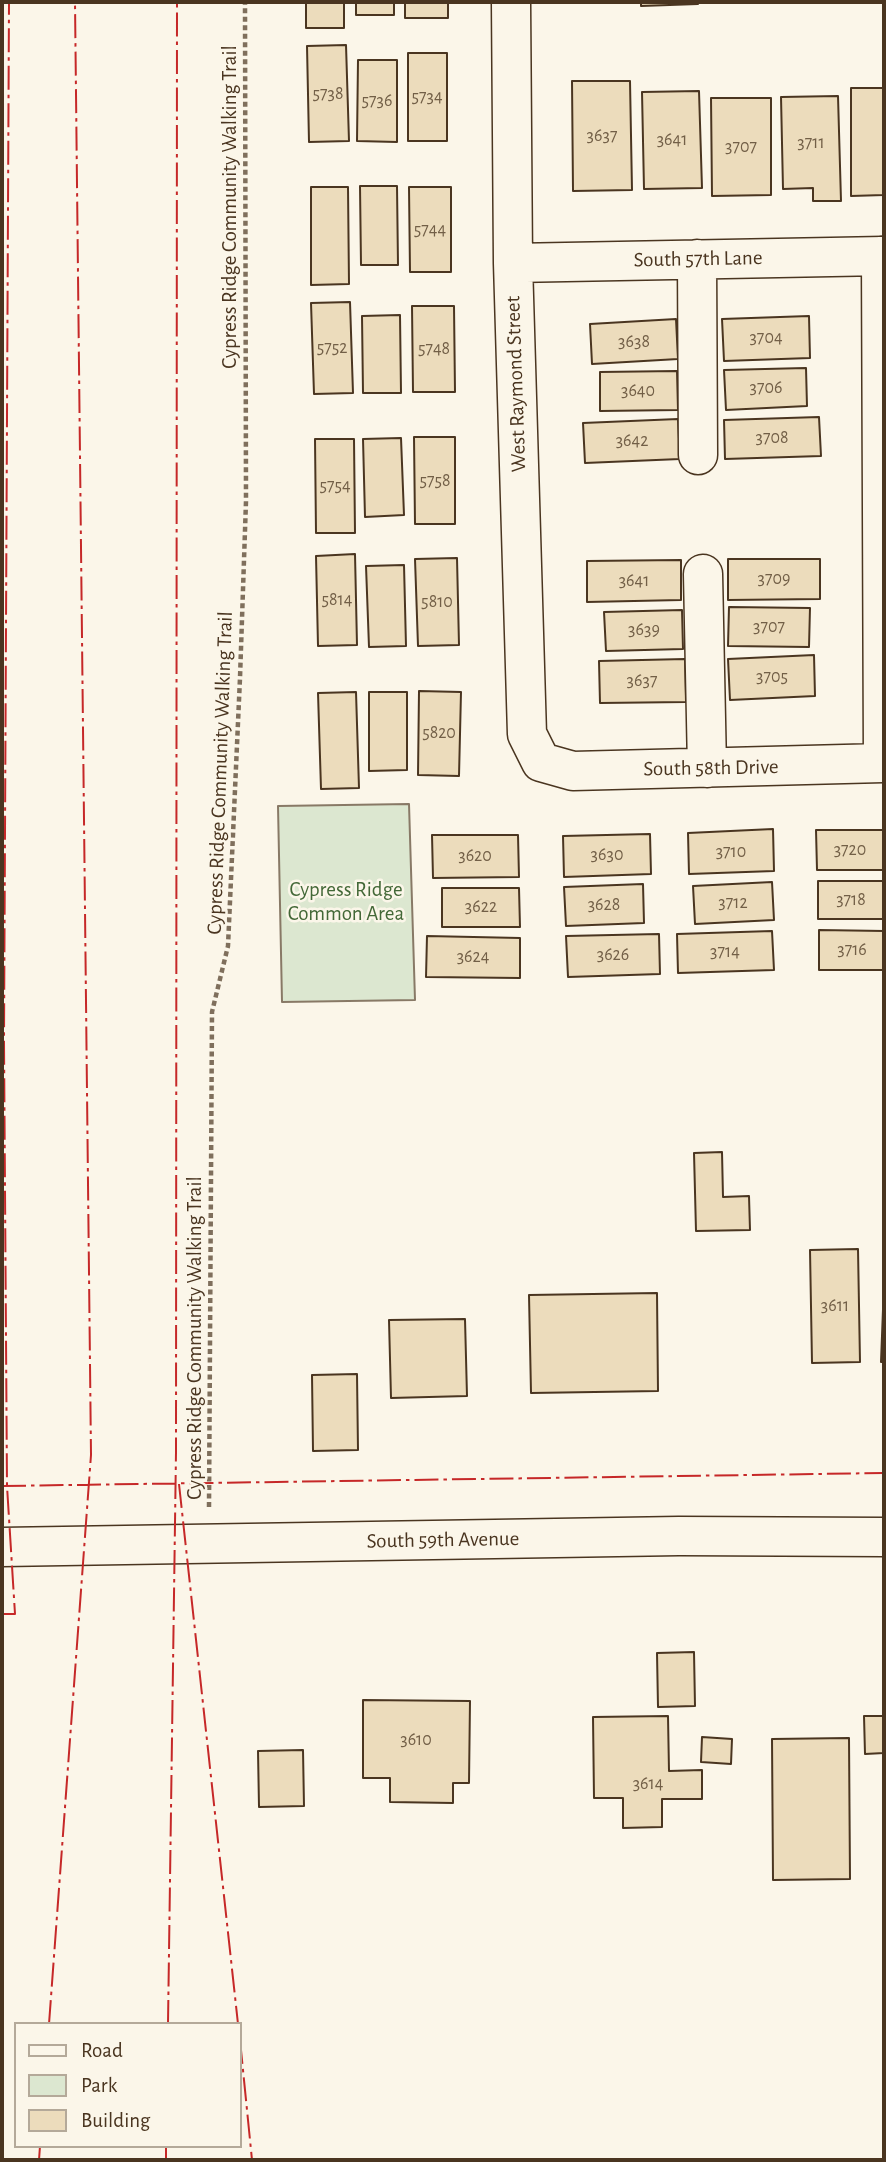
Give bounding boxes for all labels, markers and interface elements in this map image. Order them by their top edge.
street label: Cypress Ridge Community Walking Trail [217,45,243,369]
house number: 5738 [313,83,343,105]
house number: 5734 [411,86,443,108]
house number: 5736 [362,90,392,112]
house number: 3637 [587,125,617,147]
house number: 3641 [657,129,687,151]
house number: 3711 [797,132,825,154]
house number: 3707 [725,136,757,158]
house number: 5744 [414,219,446,241]
street label: South 57th Lane [633,245,763,273]
street label: West Raymond Street [500,295,532,473]
house number: 3704 [749,327,783,349]
house number: 3638 [618,331,650,353]
house number: 5752 [317,337,347,359]
house number: 5748 [418,338,450,360]
house number: 3706 [750,377,782,399]
house number: 3640 [621,380,655,402]
house number: 3708 [756,427,788,449]
house number: 3642 [616,430,648,452]
house number: 5758 [419,470,451,492]
house number: 5754 [319,475,351,497]
house number: 3709 [758,568,790,590]
house number: 3641 [619,570,649,592]
house number: 5814 [322,589,352,611]
house number: 5810 [421,591,453,613]
street label: Cypress Ridge Community Walking Trail [202,611,238,935]
house number: 3707 [753,616,785,638]
house number: 3639 [628,619,660,641]
house number: 3705 [756,666,788,688]
house number: 3637 [627,670,657,692]
house number: 5820 [422,722,456,744]
street label: South 58th Drive [643,754,779,782]
house number: 3720 [834,839,866,861]
house number: 3710 [716,841,746,863]
house number: 3630 [591,844,623,866]
house number: 3620 [458,845,492,867]
park label: Cypress Ridge Common Area [288,877,404,927]
house number: 3718 [836,889,866,911]
house number: 3712 [718,892,748,914]
house number: 3628 [588,894,620,916]
house number: 3622 [465,896,497,918]
house number: 3716 [837,939,867,961]
house number: 3714 [710,941,740,963]
house number: 3626 [597,944,629,966]
house number: 3624 [457,946,489,968]
street label: Cypress Ridge Community Walking Trail [182,1176,208,1500]
house number: 3611 [821,1295,849,1317]
street label: South 59th Avenue [367,1526,519,1554]
house number: 3610 [400,1729,432,1751]
house number: 3614 [633,1773,663,1795]
legend [14,2022,242,2148]
text: Road [81,2040,123,2061]
text: Park [81,2075,117,2096]
text: Building [81,2110,150,2131]

